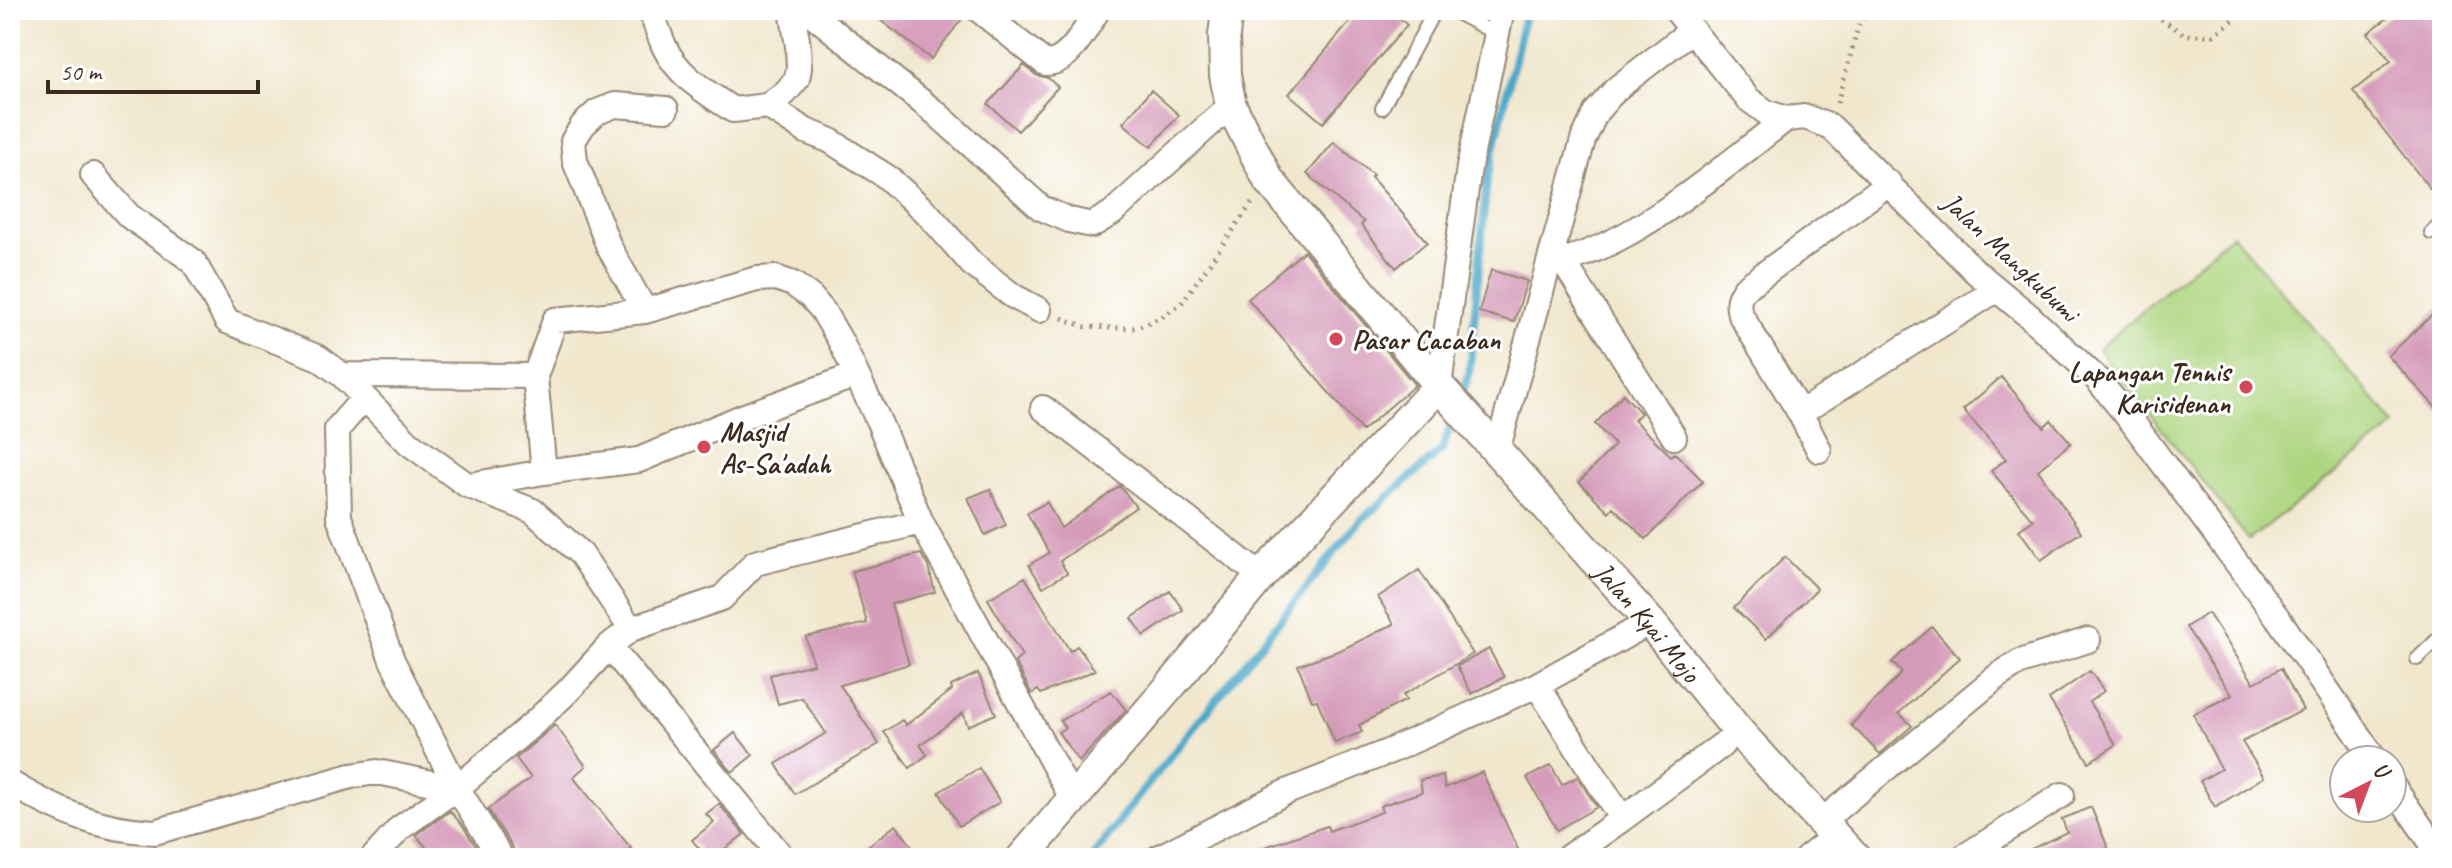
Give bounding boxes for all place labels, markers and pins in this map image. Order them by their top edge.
place label: Pasar Cacaban [1352,322,1501,357]
marker: Pasar Cacaban [1327,330,1345,348]
place label: Lapangan Tennis Karisidenan [2068,354,2233,421]
marker: Lapangan Tennis Karisidenan [2237,378,2255,396]
place label: Masjid As-Sa'adah [720,414,832,481]
marker: Masjid As-Sa'adah [695,438,713,456]

